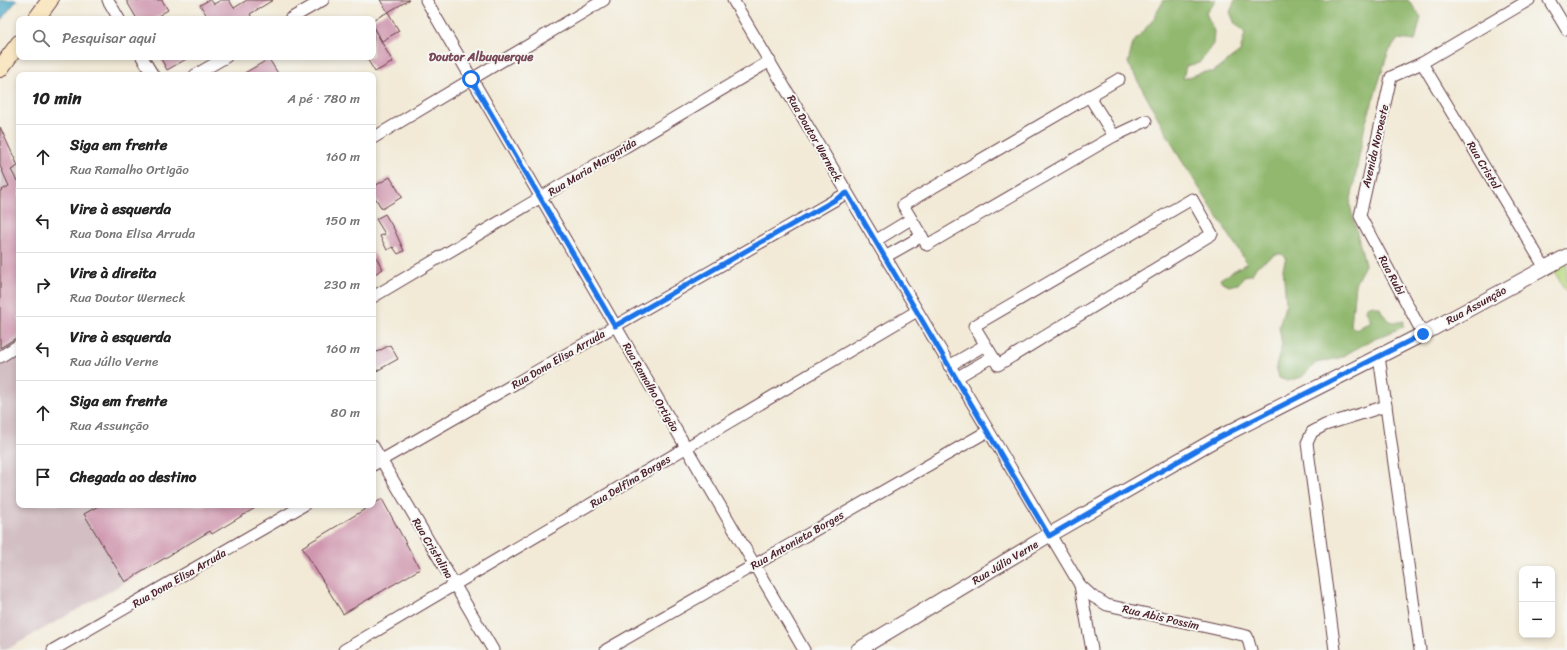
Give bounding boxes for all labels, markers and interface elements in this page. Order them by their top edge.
search box [16,16,376,60]
text: Pesquisar aqui [62,25,156,51]
icon: search [30,27,52,49]
district label: Doutor Albuquerque [429,46,534,68]
route start [462,70,480,88]
text: 10 min [32,83,81,113]
text: A pé · 780 m [287,87,360,110]
street label: Rua Doutor Werneck [782,91,847,185]
street label: Avenida Noroeste [1356,102,1394,191]
text: Siga em frente [70,132,167,158]
street label: Rua Maria Margarida [544,133,641,201]
street label: Rua Cristal [1462,137,1506,194]
text: 160 m [325,145,360,168]
icon: ahead [32,146,54,168]
text: Rua Ramalho Ortigão [70,158,189,181]
text: Vire à esquerda [70,196,171,222]
text: 150 m [325,209,360,232]
icon: left [32,210,54,232]
text: Rua Dona Elisa Arruda [70,222,195,245]
street label: Rua Rubi [1373,252,1410,299]
text: Vire à direita [70,260,156,286]
text: 230 m [324,273,360,296]
icon: right [32,274,54,296]
street label: Rua Assunção [1442,281,1510,330]
text: Rua Doutor Werneck [70,286,186,309]
text: Vire à esquerda [70,324,171,350]
street label: Rua Dona Elisa Arruda [508,325,609,394]
route end [1414,325,1432,343]
text: 160 m [325,337,360,360]
icon: left [32,338,54,360]
street label: Rua Ramalho Ortigão [617,339,684,436]
text: Rua Júlio Verne [70,350,158,373]
text: Siga em frente [70,388,167,414]
text: 80 m [331,401,360,424]
icon: ahead [32,402,54,424]
text: Rua Assunção [70,414,149,437]
street label: Rua Delfina Borges [586,449,675,513]
text: Chegada ao destino [70,464,196,490]
icon: arrive [32,466,54,488]
street label: Rua Antonieta Borges [747,505,848,575]
street label: Rua Cristalina [407,514,458,583]
street label: Rua Júlio Verne [968,535,1043,590]
street label: Rua Dona Elisa Arruda [129,544,230,613]
map controls [1519,566,1555,638]
button: + [1519,566,1555,602]
street label: Rua Abis Possim [1121,599,1202,636]
button: − [1519,602,1555,638]

